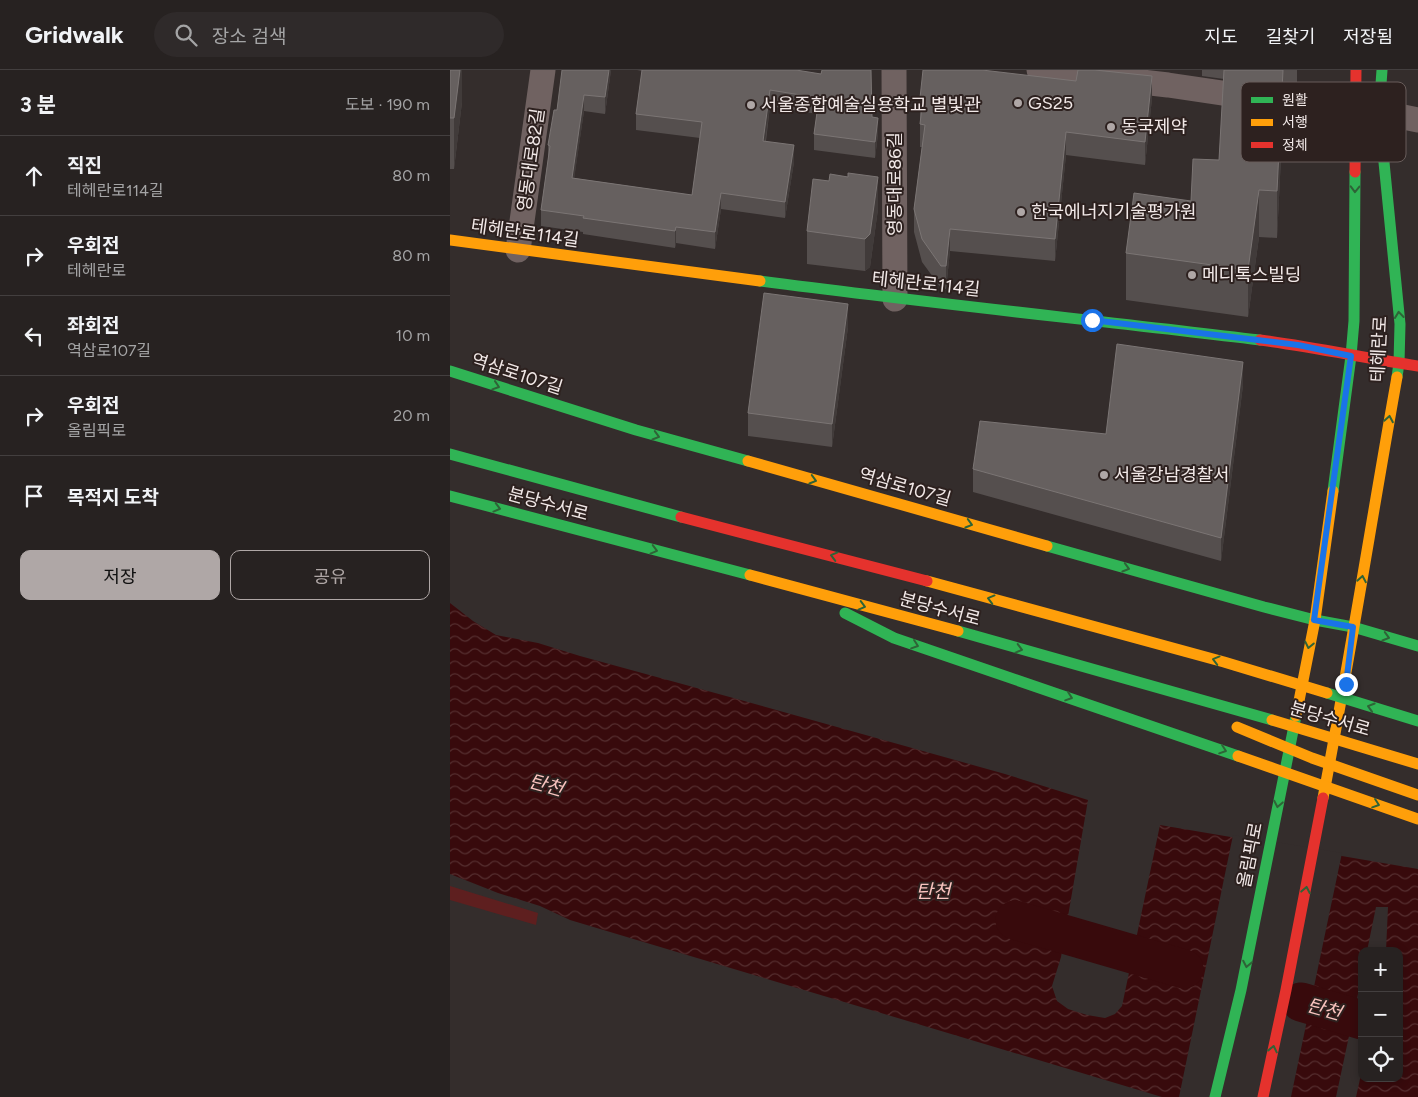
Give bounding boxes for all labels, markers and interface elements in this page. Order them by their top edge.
search box [154,12,504,57]
text: Gridwalk [25,20,124,49]
icon: search [172,21,200,49]
text: 장소 검색 [212,25,286,48]
text: 지도 [1205,26,1238,48]
text: 길찾기 [1266,26,1315,48]
text: 저장됨 [1343,26,1393,48]
legend [1241,82,1406,162]
text: 3 분 [20,92,56,117]
place label: GS25 [1028,92,1073,114]
text: 원활 [1282,92,1308,109]
place label: 서울종합예술실용학교 별빛관 [761,94,981,116]
text: 도보 · 190 m [345,95,430,114]
marker: GS25 [1012,97,1024,109]
marker: 서울종합예술실용학교 별빛관 [745,99,757,111]
street label: 영동대로82길 [513,107,549,213]
text: 서행 [1282,114,1308,131]
place label: 동국제약 [1121,116,1187,138]
marker: 동국제약 [1105,121,1117,133]
street label: 영동대로86길 [884,132,906,236]
text: 정체 [1282,137,1308,154]
text: 직진 [67,154,102,177]
icon: ahead [20,162,48,190]
text: 80 m [392,166,430,185]
text: 테헤란로114길 [67,181,164,200]
one-way arrow [1350,185,1361,193]
place label: 한국에너지기술평가원 [1031,201,1197,223]
marker: 한국에너지기술평가원 [1015,206,1027,218]
street label: 테헤란로114길 [470,215,580,251]
text: 우회전 [67,234,119,257]
icon: right [20,242,48,270]
text: 80 m [392,246,430,265]
text: 테헤란로 [67,261,126,280]
place label: 메디톡스빌딩 [1202,264,1301,286]
street label: 테헤란로114길 [871,267,981,301]
marker: 메디톡스빌딩 [1186,269,1198,281]
route start [1081,309,1104,332]
one-way arrow [1394,310,1405,318]
text: 좌회전 [67,314,119,337]
street label: 테헤란로 [1366,315,1392,383]
icon: left [20,322,48,350]
text: 10 m [396,326,430,345]
text: 역삼로107길 [67,341,151,360]
street label: 역삼로107길 [468,349,566,399]
one-way arrow [492,380,500,390]
text: 우회전 [67,394,119,417]
icon: right [20,402,48,430]
text: 20 m [393,406,430,425]
one-way arrow [1384,415,1394,423]
text: 올림픽로 [67,421,126,440]
one-way arrow [652,430,660,440]
street label: 역삼로107길 [856,463,954,511]
place label: 서울강남경찰서 [1114,464,1230,486]
marker: 서울강남경찰서 [1098,469,1110,481]
one-way arrow [808,474,816,484]
icon: arrive [20,482,48,510]
street label: 분당수서로 [505,483,591,525]
text: 목적지 도착 [67,486,159,509]
one-way arrow [493,503,501,513]
one-way arrow [965,518,973,528]
one-way arrow [650,544,659,555]
button: 저장 [20,550,220,600]
button: 공유 [230,550,430,600]
one-way arrow [831,552,839,562]
one-way arrow [1121,562,1129,572]
one-way arrow [1356,575,1366,584]
street label: 분당수서로 [897,588,983,630]
one-way arrow [987,594,996,605]
one-way arrow [857,600,866,610]
one-way arrow [1381,631,1389,641]
one-way arrow [910,639,919,649]
one-way arrow [1305,641,1315,649]
one-way arrow [1014,643,1022,653]
one-way arrow [1211,655,1220,666]
route end [1335,673,1358,696]
one-way arrow [1064,691,1073,701]
street label: 분당수서로 [1287,697,1373,741]
one-way arrow [1368,702,1376,712]
one-way arrow [1218,744,1226,754]
water label: 탄천 [526,769,567,801]
one-way arrow [1371,798,1380,808]
one-way arrow [1273,800,1284,809]
street label: 올림픽로 [1233,820,1267,890]
water label: 탄천 [916,880,952,903]
one-way arrow [1300,886,1310,895]
map controls [1358,947,1403,1082]
button: + [1358,947,1403,992]
one-way arrow [1242,959,1252,968]
button: − [1358,992,1403,1037]
water label: 탄천 [1304,993,1345,1025]
button: locate [1358,1037,1403,1082]
one-way arrow [1267,1045,1278,1054]

